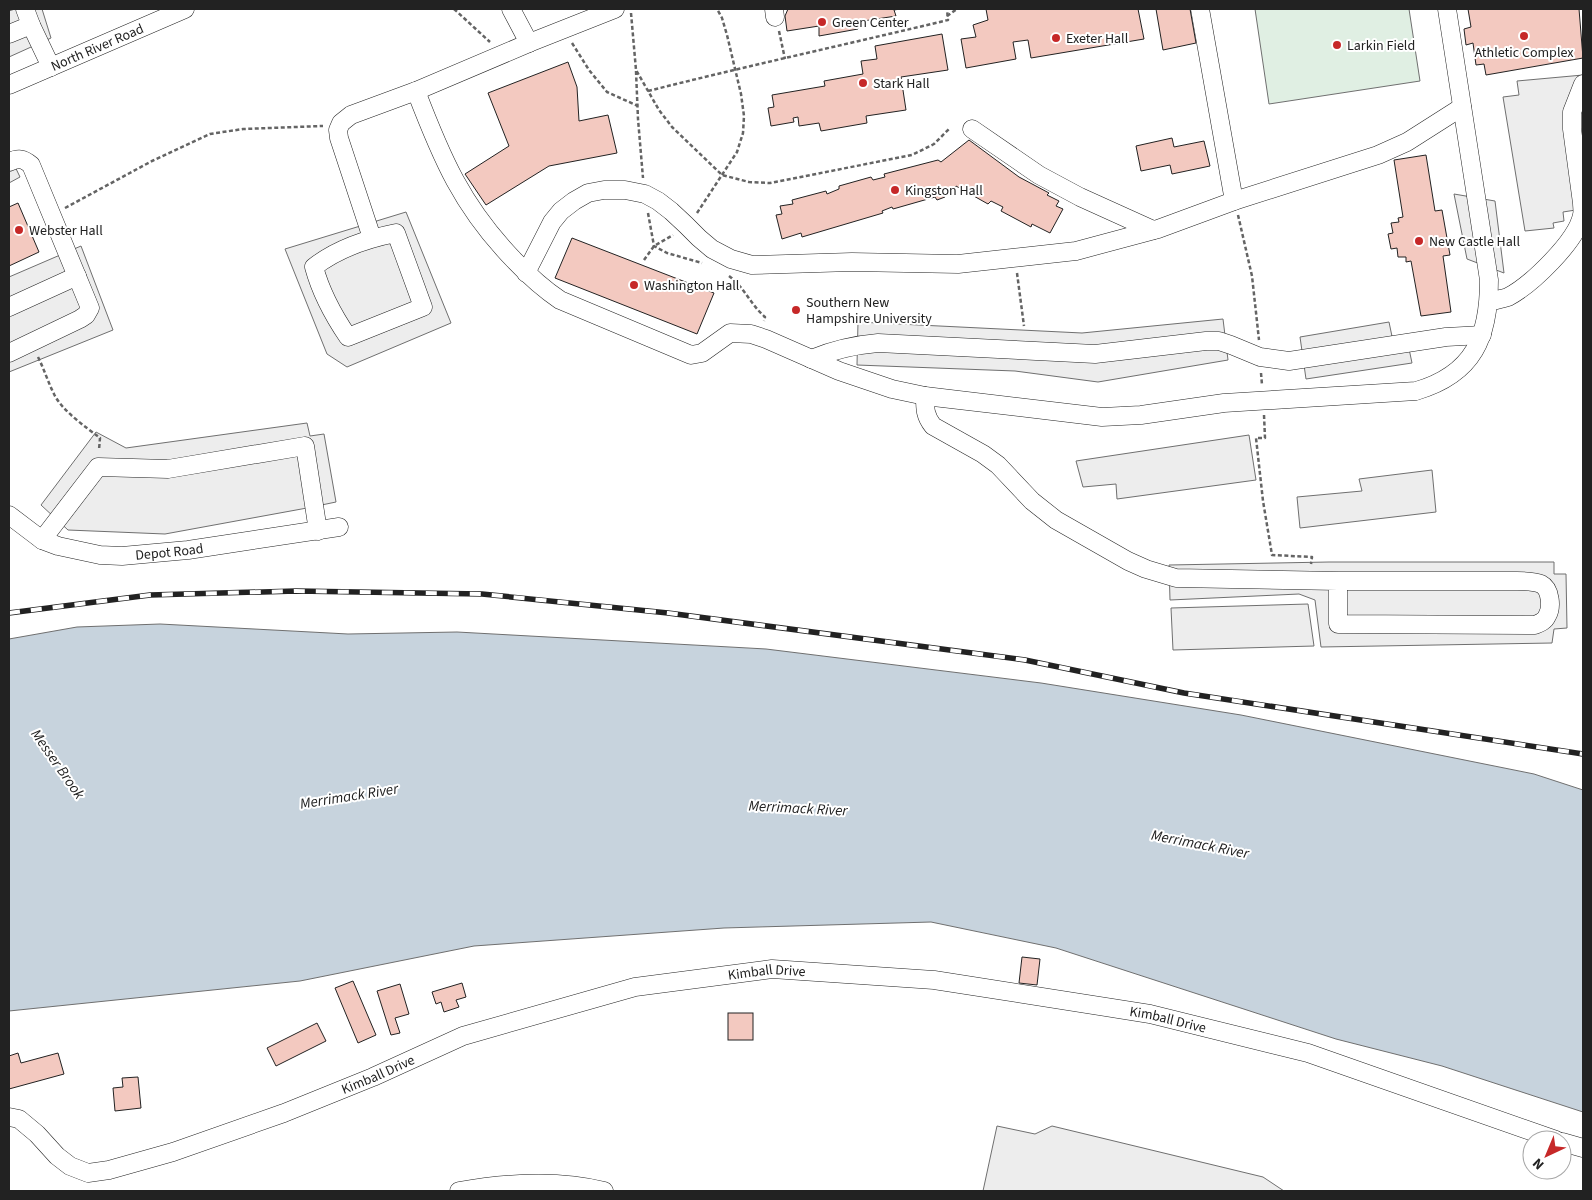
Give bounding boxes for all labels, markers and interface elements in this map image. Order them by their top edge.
place label: Green Center [832,13,909,33]
marker: Green Center [816,16,828,28]
street label: North River Road [48,19,147,77]
place label: Exeter Hall [1066,29,1129,49]
marker: Athletic Complex [1518,30,1530,42]
marker: Exeter Hall [1050,32,1062,44]
place label: Larkin Field [1347,36,1415,56]
marker: Larkin Field [1331,39,1343,51]
place label: Athletic Complex [1474,43,1574,63]
place label: Stark Hall [873,74,930,94]
marker: Stark Hall [857,77,869,89]
place label: Kingston Hall [905,181,983,201]
marker: Kingston Hall [889,184,901,196]
place label: Webster Hall [29,221,103,241]
marker: Webster Hall [13,224,25,236]
place label: New Castle Hall [1429,232,1520,252]
marker: New Castle Hall [1413,235,1425,247]
place label: Washington Hall [644,276,740,296]
marker: Washington Hall [628,279,640,291]
place label: Southern New Hampshire University [806,293,932,329]
marker: Southern New Hampshire University [790,304,802,316]
street label: Depot Road [134,539,205,566]
water label: Messer Brook [26,725,90,804]
water label: Merrimack River [298,778,401,815]
water label: Merrimack River [748,795,849,822]
water label: Merrimack River [1149,825,1251,864]
street label: Kimball Drive [727,960,806,986]
street label: Kimball Drive [1128,1002,1208,1039]
street label: Kimball Drive [339,1050,418,1100]
north arrow [1522,1130,1572,1180]
text: N [1528,1153,1549,1174]

